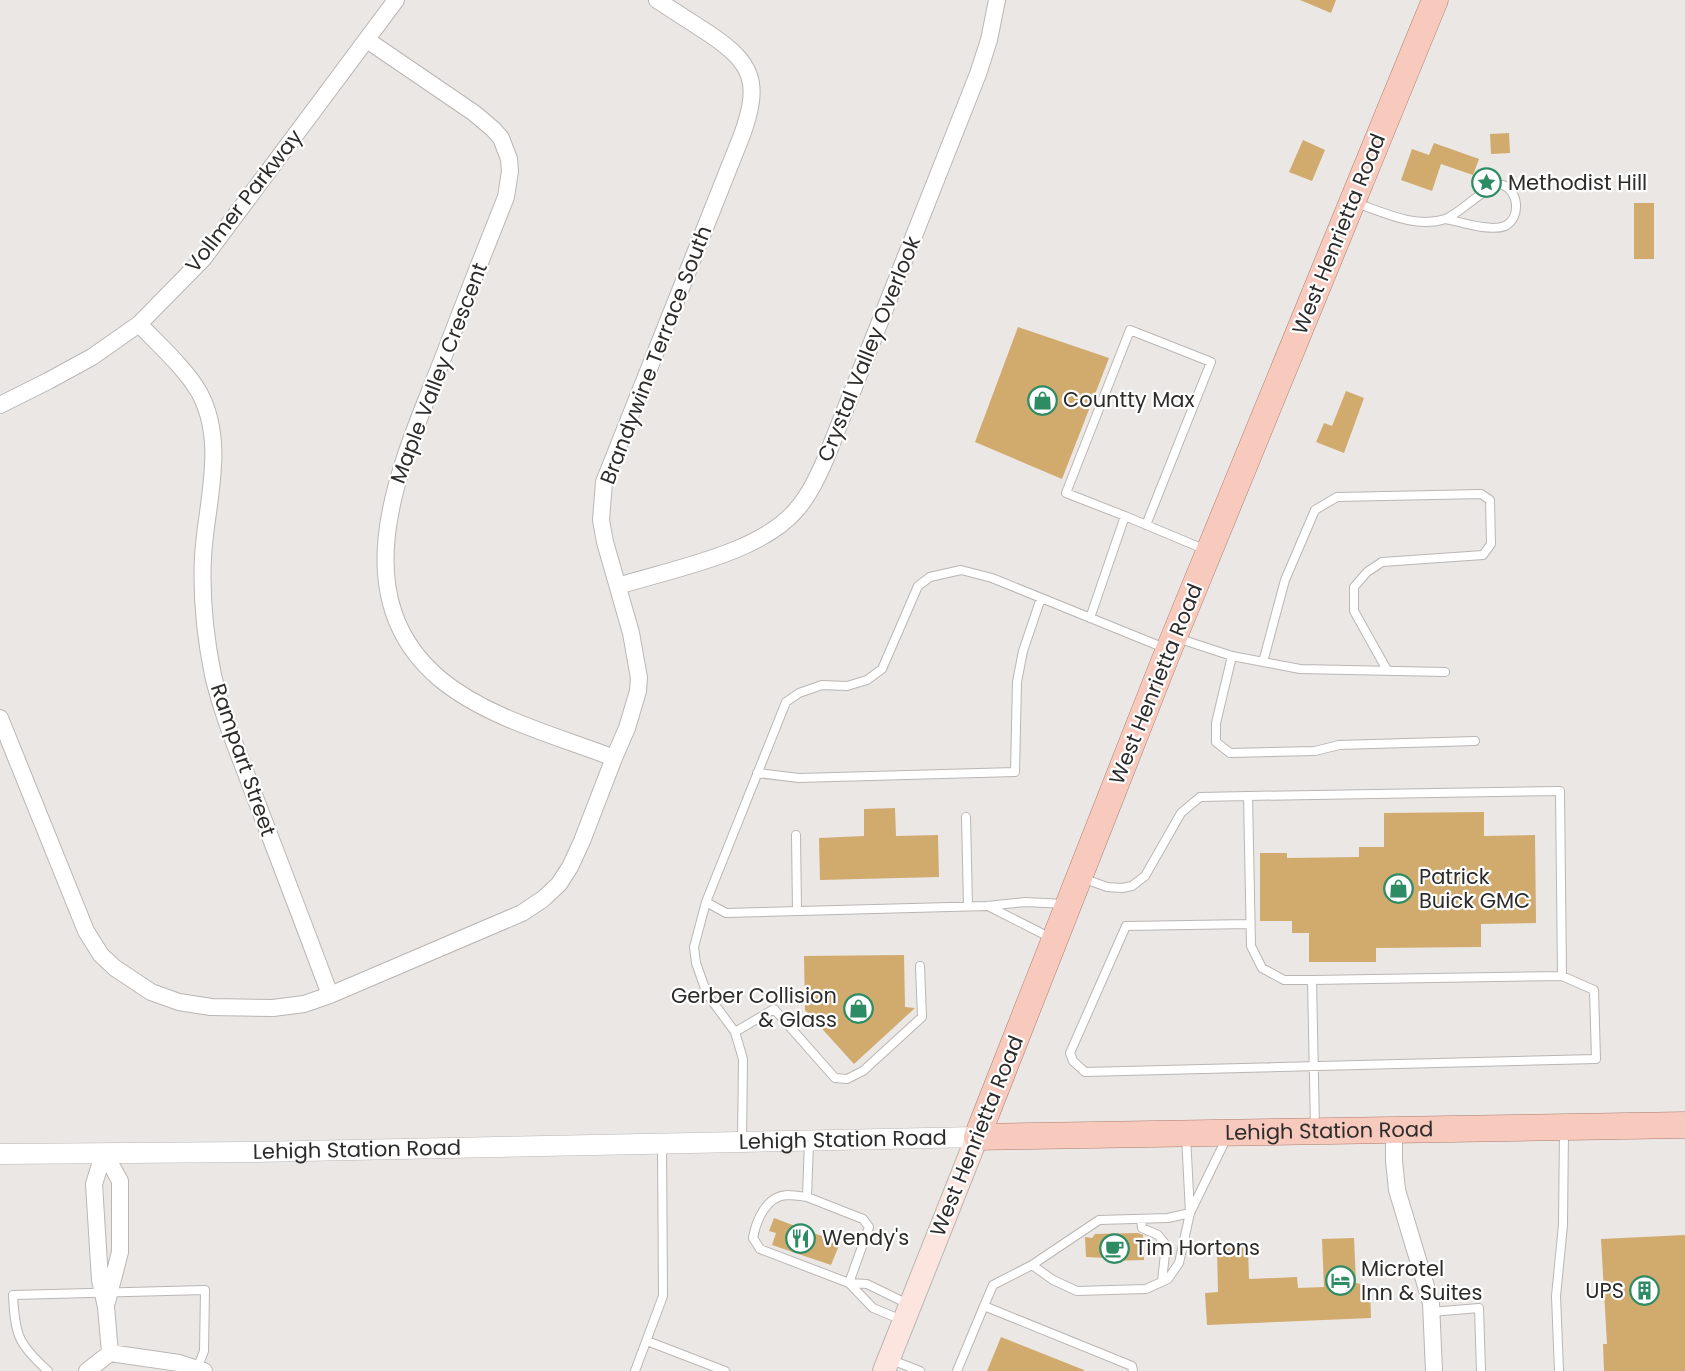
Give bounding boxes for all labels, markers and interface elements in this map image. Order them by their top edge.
street label: Vollmer Parkway [179,123,309,278]
street label: West Henrietta Road [1285,129,1392,339]
place icon: Methodist Hill [1471,167,1503,199]
place label: Methodist Hill [1508,168,1647,197]
street label: Brandywine Terrace South [593,221,718,488]
street label: Crystal Valley Overlook [810,232,927,466]
street label: Maple Valley Crescent [383,258,494,487]
shop icon: Countty Max [1026,384,1058,416]
place label: Countty Max [1063,385,1195,414]
street label: West Henrietta Road [1102,579,1209,789]
street label: Rampart Street [204,680,283,840]
place label: Patrick Buick GMC [1419,862,1530,915]
shop icon: Patrick Buick GMC [1382,873,1414,905]
place label: Gerber Collision & Glass [671,981,837,1034]
shop icon: Gerber Collision & Glass [842,992,874,1024]
street label: West Henrietta Road [923,1031,1030,1241]
street label: Lehigh Station Road [1225,1114,1433,1147]
street label: Lehigh Station Road [738,1123,947,1156]
street label: Lehigh Station Road [253,1133,461,1166]
restaurant icon: Wendy's [785,1222,817,1254]
place label: Wendy's [822,1223,909,1252]
cafe icon: Tim Hortons [1098,1232,1130,1264]
place label: Tim Hortons [1135,1233,1260,1262]
place label: Microtel Inn & Suites [1361,1254,1482,1307]
hotel icon: Microtel Inn & Suites [1324,1265,1356,1297]
building icon: UPS [1629,1275,1661,1307]
place label: UPS [1585,1276,1624,1305]

